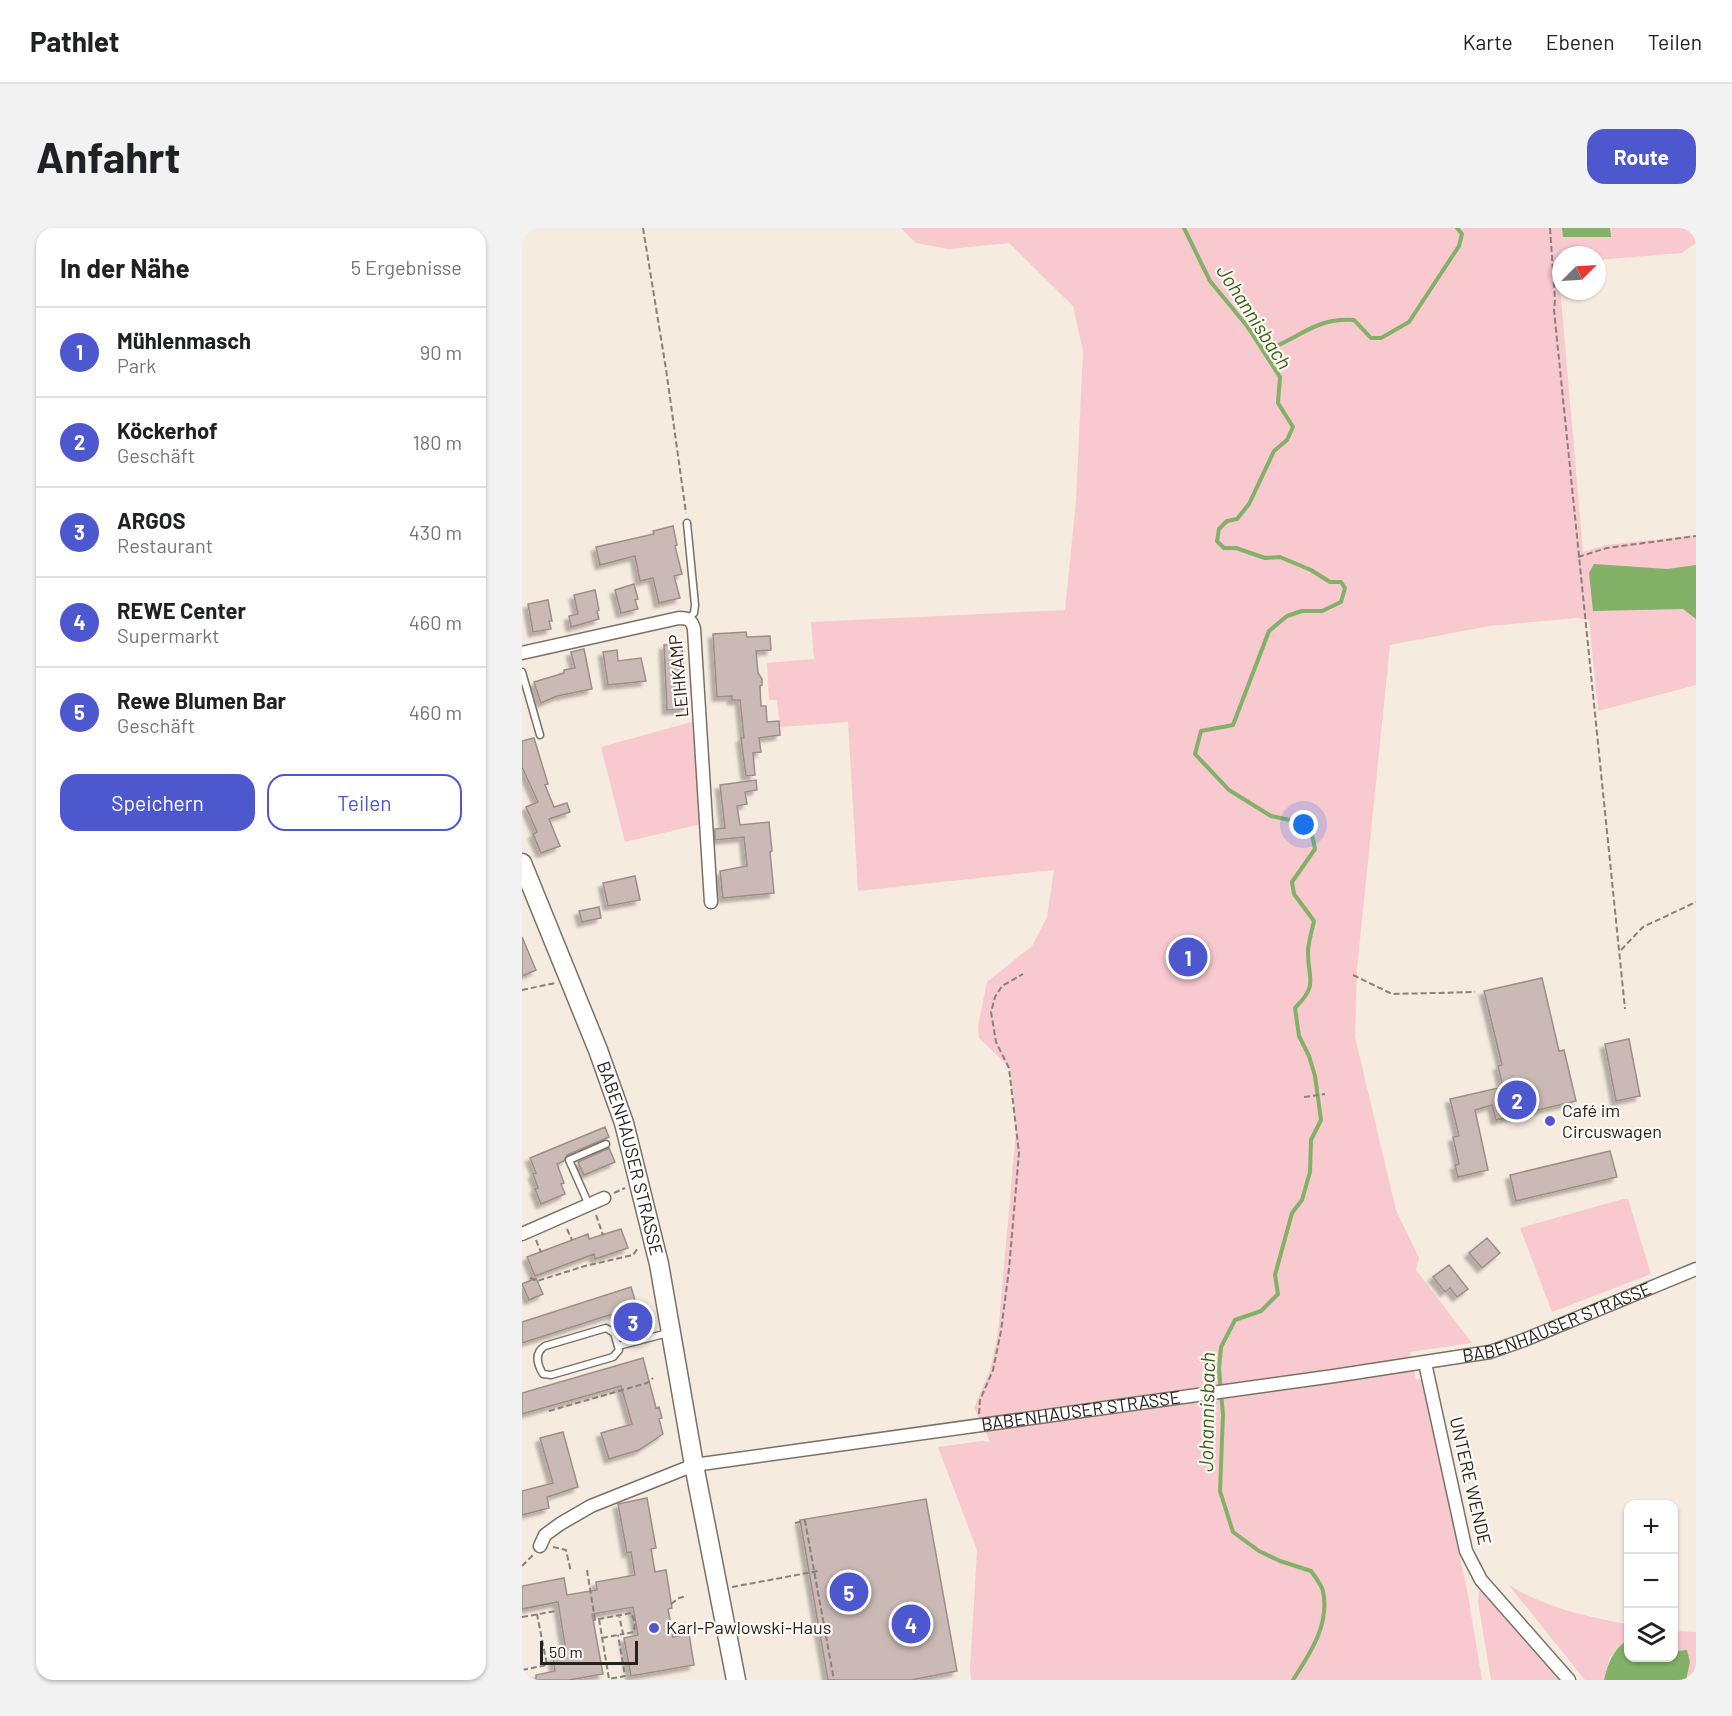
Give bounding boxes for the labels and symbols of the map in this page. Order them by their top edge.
north arrow [1552,246,1606,300]
water label: Johannisbach [1212,260,1298,373]
street label: LEIHKAMP [663,634,693,719]
your location [1289,810,1318,839]
pin: 1 [1168,934,1208,980]
street label: BABENHAUSER STRASSE [593,1058,668,1258]
pin: 2 [1498,1078,1536,1122]
place label: Café im Circuswagen [1562,1099,1662,1142]
marker: Café im Circuswagen [1543,1114,1557,1128]
street label: BABENHAUSER STRASSE [1461,1277,1654,1366]
pin: 3 [614,1300,652,1344]
water label: Johannisbach [1193,1352,1219,1472]
street label: BABENHAUSER STRASSE [980,1385,1182,1435]
street label: UNTERE WENDE [1446,1415,1496,1547]
pin: 5 [830,1570,868,1614]
pin: 4 [892,1602,930,1646]
place label: Karl-Pawlowski-Haus [666,1616,831,1638]
marker: Karl-Pawlowski-Haus [647,1621,661,1635]
scale bar [540,1638,638,1666]

